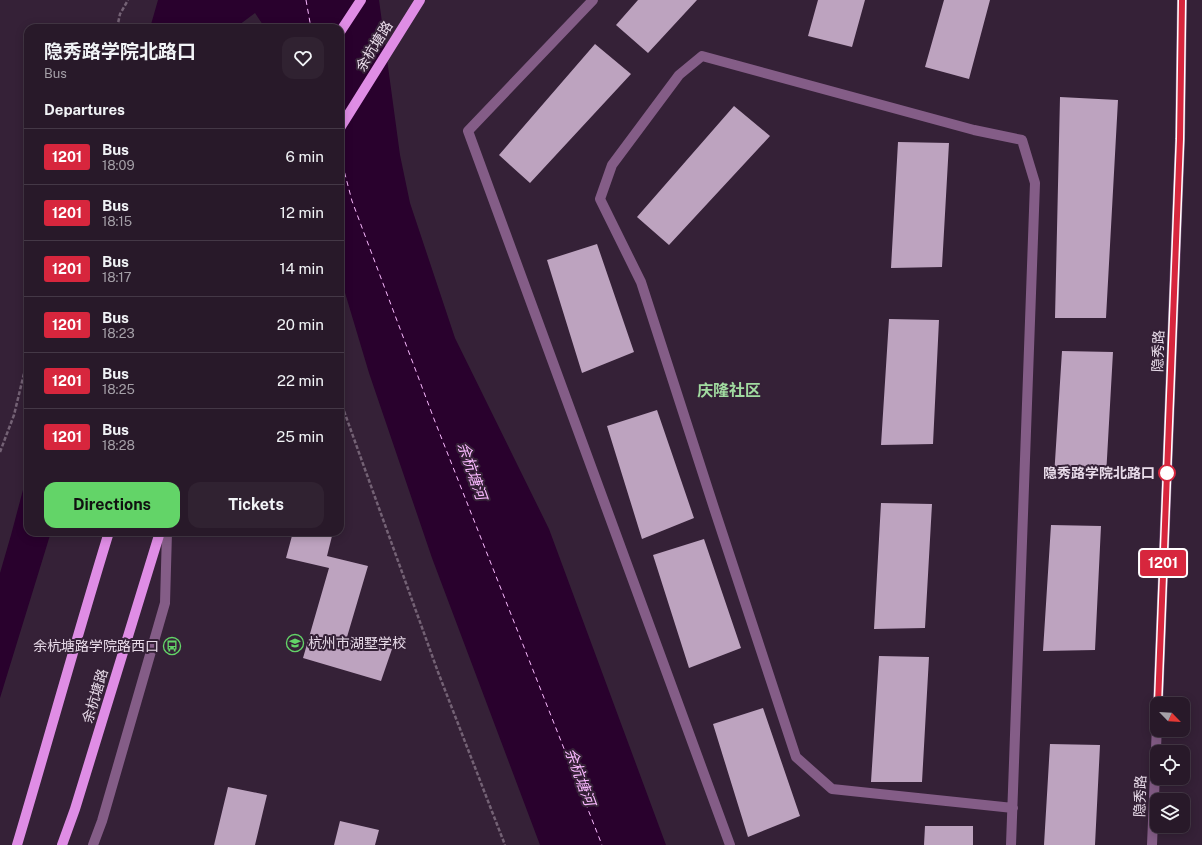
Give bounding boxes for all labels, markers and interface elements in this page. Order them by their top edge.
street label: 余杭塘路 [352,18,396,74]
button: heart [282,37,324,79]
text: 隐秀路学院北路口 [44,40,196,62]
text: Bus [44,66,67,81]
text: Departures [44,101,125,118]
text: Bus [102,141,129,158]
text: 6 min [286,148,324,165]
text: 1201 [52,149,82,165]
text: 18:09 [102,158,135,173]
text: Bus [102,197,129,214]
text: 12 min [280,204,324,221]
text: 1201 [52,205,82,221]
text: 18:15 [102,214,132,229]
text: Bus [102,253,129,270]
text: 14 min [279,260,324,277]
text: 1201 [52,261,82,277]
text: 18:17 [102,270,132,285]
text: Bus [102,309,129,326]
text: 20 min [277,316,324,333]
text: 1201 [52,317,82,333]
text: 18:23 [102,326,135,341]
street label: 隐秀路 [1149,330,1167,372]
text: Bus [102,365,129,382]
text: 22 min [277,372,324,389]
text: 1201 [52,373,82,389]
district label: 庆隆社区 [697,381,761,400]
text: 18:25 [102,382,135,397]
text: Bus [102,421,129,438]
text: 25 min [276,428,324,445]
text: 1201 [52,429,82,445]
text: 18:28 [102,438,135,453]
water label: 余杭塘河 [455,440,491,505]
marker: 隐秀路学院北路口 [1158,464,1176,482]
place label: 隐秀路学院北路口 [1043,465,1155,481]
button: Directions [44,482,180,528]
button: Tickets [188,482,324,528]
line badge: 1201 [1135,550,1191,576]
text: 1201 [1148,555,1178,571]
school or university icon: 杭州市湖墅学校 [285,633,305,653]
place label: 杭州市湖墅学校 [308,635,406,651]
bus stop icon: 余杭塘路学院路西口 [162,636,182,656]
place label: 余杭塘路学院路西口 [33,638,159,654]
street label: 余杭塘路 [79,667,111,725]
north arrow [1150,697,1190,737]
map controls [1150,697,1190,833]
button: locate [1150,745,1190,785]
water label: 余杭塘河 [562,746,600,811]
street label: 隐秀路 [1131,775,1149,817]
button: layers [1150,793,1190,833]

